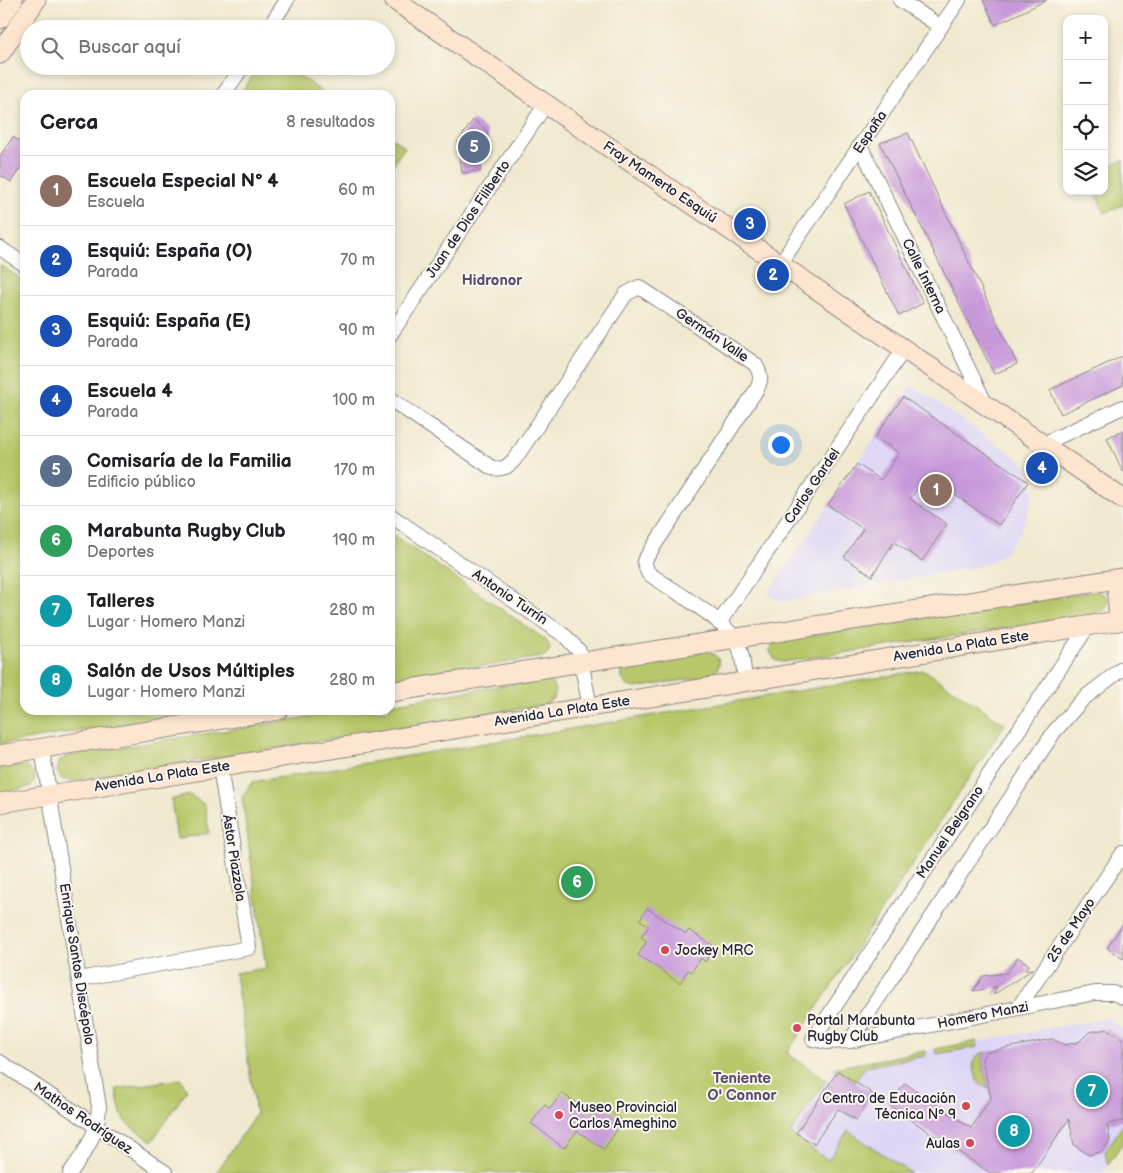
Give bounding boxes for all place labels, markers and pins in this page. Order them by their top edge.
pin: 5 [458,128,490,166]
pin: 3 [734,205,766,243]
pin: 2 [757,256,789,294]
pin: 4 [1026,449,1058,487]
pin: 1 [920,471,952,509]
pin: 6 [561,863,593,901]
place label: Jockey MRC [675,942,753,959]
marker: Jockey MRC [659,944,671,956]
place label: Portal Marabunta Rugby Club [807,1012,915,1045]
marker: Portal Marabunta Rugby Club [791,1022,803,1034]
pin: 7 [1076,1072,1108,1110]
place label: Centro de Educación Técnica Nº 9 [822,1090,956,1123]
place label: Museo Provincial Carlos Ameghino [569,1099,677,1132]
marker: Centro de Educación Técnica Nº 9 [960,1100,972,1112]
marker: Museo Provincial Carlos Ameghino [553,1109,565,1121]
pin: 8 [998,1112,1030,1150]
place label: Aulas [926,1135,960,1152]
marker: Aulas [964,1137,976,1149]

